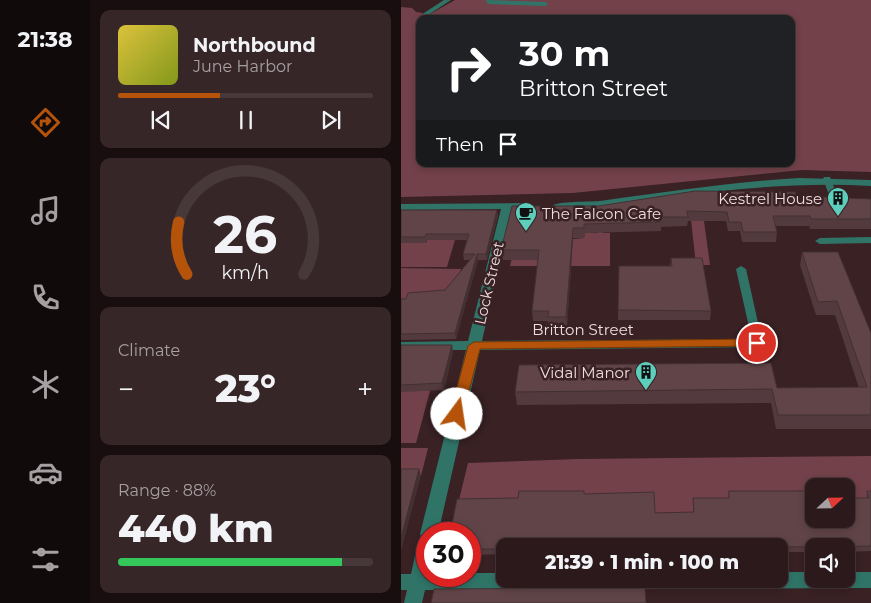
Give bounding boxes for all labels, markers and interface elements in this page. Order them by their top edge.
text: 21:38 [18,26,72,53]
text: 30 m [519,32,610,75]
text: Northbound [193,34,316,57]
icon: right [436,35,501,100]
text: June Harbor [193,57,292,76]
text: Britton Street [519,75,668,102]
icon: directions [28,105,63,140]
icon: previous [147,106,175,134]
icon: pause [232,106,260,134]
icon: next [317,106,345,134]
icon: arrive [494,130,522,158]
text: Then [436,133,484,156]
building icon: Kestrel House [826,186,850,217]
place label: Kestrel House [718,189,822,208]
icon: music [28,193,63,228]
cafe icon: The Falcon Cafe [514,201,538,232]
text: 26 [214,203,277,266]
place label: The Falcon Cafe [542,204,661,223]
street label: Lock Street [470,240,508,326]
text: km/h [222,262,269,283]
icon: phone [28,280,63,315]
street label: Britton Street [532,320,634,339]
pin [736,322,778,364]
icon: arrive [743,329,771,357]
text: Climate [118,341,180,360]
building icon: Vidal Manor [634,360,658,391]
place label: Vidal Manor [540,363,630,382]
text: 23° [215,365,276,412]
icon: climate [28,367,63,402]
text: − [118,372,134,406]
text: + [357,372,373,406]
position arrow [430,387,482,439]
icon: car [28,455,63,490]
north arrow [805,478,855,528]
map controls [805,478,855,588]
text: Range · 88% [118,481,216,500]
text: 440 km [118,505,274,552]
speed limit sign: 30 [416,522,481,587]
button: sound [805,538,855,588]
icon: filters [28,542,63,577]
text: 21:39 · 1 min · 100 m [545,551,739,574]

